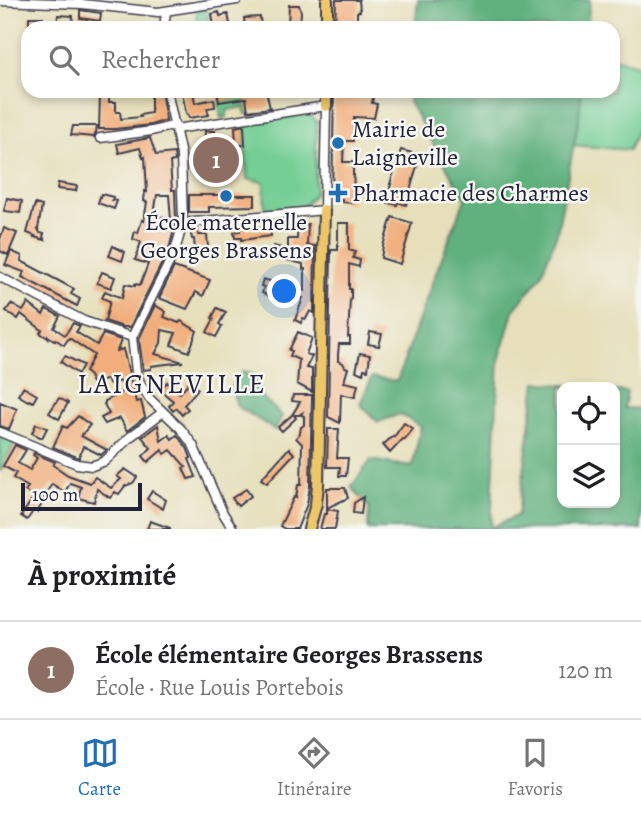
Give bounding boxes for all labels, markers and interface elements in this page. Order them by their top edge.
search box [21,21,620,98]
icon: search [45,41,83,79]
text: Rechercher [101,42,221,77]
place label: Mairie de Laigneville [352,113,458,173]
pin: 1 [193,134,239,186]
marker: Mairie de Laigneville [330,135,346,151]
place label: Pharmacie des Charmes [352,177,589,209]
marker: Pharmacie des Charmes [330,185,346,201]
marker: École maternelle Georges Brassens [218,188,234,204]
place label: École maternelle Georges Brassens [140,206,312,266]
your location [267,274,301,308]
district label: LAIGNEVILLE [77,365,267,403]
map controls [557,382,620,508]
button: locate [557,382,620,445]
button: layers [557,445,620,508]
scale bar [21,480,142,512]
text: 100 m [32,482,78,508]
text: À proximité [28,555,176,595]
text: École élémentaire Georges Brassens [95,637,483,672]
text: 1 [47,655,55,686]
text: 120 m [558,655,613,686]
text: École · Rue Louis Portebois [95,672,344,703]
tab: Carte [78,734,121,802]
tab: Itinéraire [277,734,351,802]
tab: Favoris [508,734,563,802]

